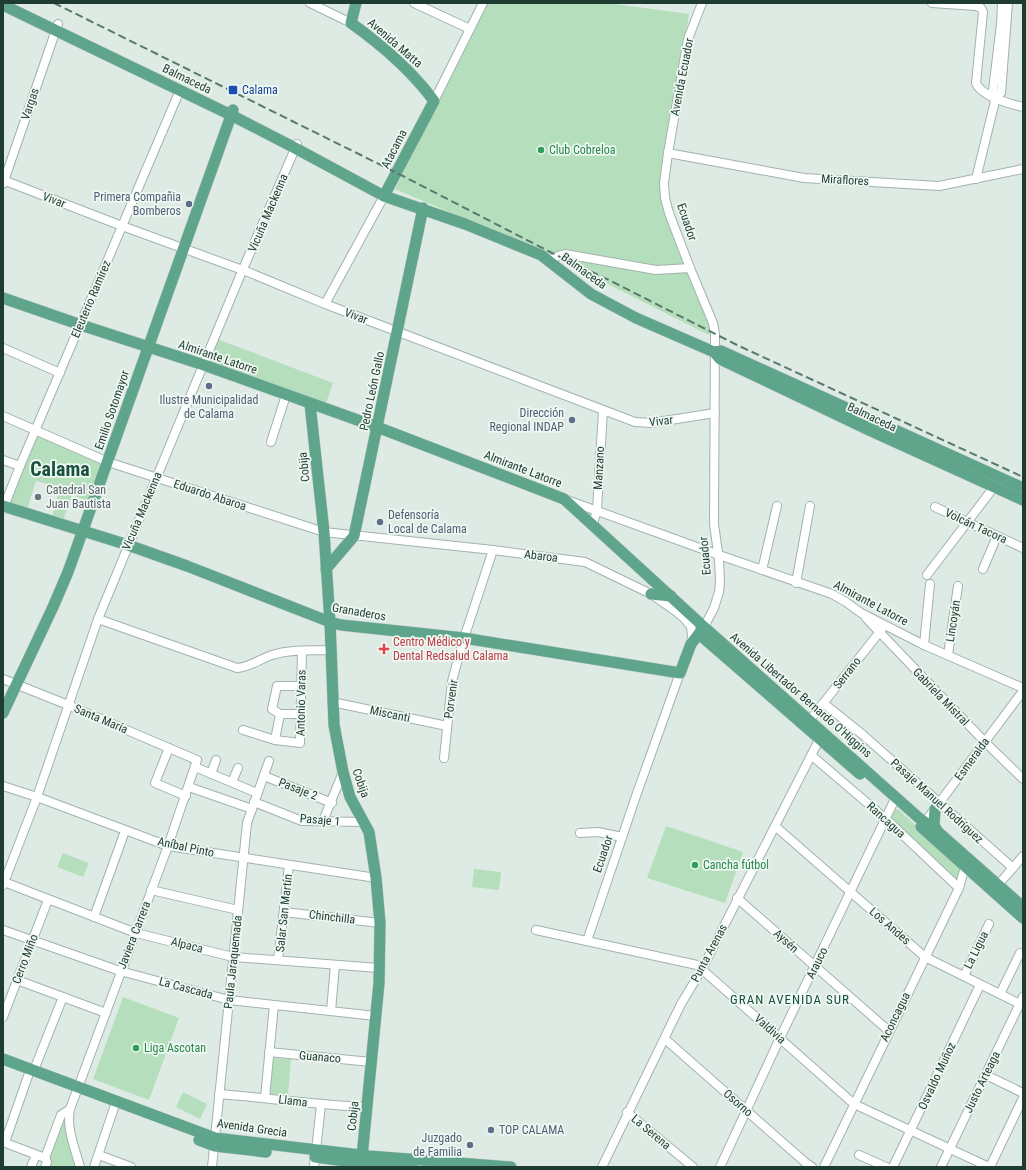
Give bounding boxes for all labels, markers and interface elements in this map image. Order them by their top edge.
street label: Avenida Matta [365,15,425,71]
street label: Avenida Ecuador [668,37,696,117]
street label: Balmaceda [160,61,214,97]
place label: Calama [242,83,278,97]
marker: Calama [227,84,239,96]
street label: Vargas [18,86,42,122]
street label: Atacama [378,127,410,171]
place label: Club Cobreloa [549,143,616,157]
marker: Club Cobreloa [536,145,546,155]
street label: Vicuña Mackenna [245,171,291,254]
street label: Miraflores [821,172,869,188]
street label: Vivar [40,189,68,211]
place label: Primera Compañia Bomberos [94,190,181,218]
marker: Primera Compañia Bomberos [184,199,194,209]
street label: Ecuador [674,201,700,243]
street label: Balmaceda [559,250,610,292]
street label: Eleuterio Ramírez [68,258,114,340]
street label: Vivar [342,305,370,327]
street label: Almirante Latorre [177,337,259,377]
street label: Pedro León Gallo [357,350,387,432]
street label: Emilio Sotomayor [92,368,132,452]
marker: Ilustre Municipalidad de Calama [204,381,214,391]
place label: Ilustre Municipalidad de Calama [159,393,259,421]
street label: Balmaceda [845,400,899,435]
place label: Dirección Regional INDAP [490,406,564,434]
street label: Vivar [648,413,674,429]
marker: Dirección Regional INDAP [567,415,577,425]
street label: Manzano [591,446,607,490]
street label: Almirante Latorre [482,448,564,490]
street label: Cobija [295,451,313,483]
district label: Calama [30,457,90,481]
street label: Vicuña Mackenna [119,469,165,552]
street label: Eduardo Abaroa [172,477,248,513]
place label: Catedral San Juan Bautista [46,483,111,511]
marker: Catedral San Juan Bautista [33,492,43,502]
street label: Volcán Tacora [943,506,1010,547]
place label: Defensoría Local de Calama [388,508,467,536]
marker: Defensoría Local de Calama [375,517,385,527]
street label: Ecuador [696,536,714,576]
street label: Abaroa [523,547,559,565]
street label: Almirante Latorre [831,578,911,629]
street label: Lincoyán [943,599,963,643]
street label: Granaderos [331,600,387,624]
street label: Avenida Libertador Bernardo O'Higgins [727,630,875,760]
place label: Centro Médico y Dental Redsalud Calama [393,635,509,663]
marker: Centro Médico y Dental Redsalud Calama [378,643,390,655]
street label: Serrano [830,654,864,692]
street label: Gabriela Mistral [910,665,972,729]
street label: Antonio Varas [293,670,309,736]
street label: Porvenir [441,678,461,719]
street label: Santa María [72,701,130,737]
street label: Miscanti [369,703,411,725]
street label: Esmeralda [952,735,992,783]
street label: Pasaje Manuel Rodríguez [888,756,986,846]
street label: Cobija [350,767,373,800]
street label: Pasaje 2 [277,775,320,803]
street label: Rancagua [864,799,908,841]
street label: Pasaje 1 [299,811,341,829]
street label: Ecuador [590,833,616,875]
street label: Aníbal Pinto [156,834,216,860]
place label: Cancha fútbol [703,858,769,872]
marker: Cancha fútbol [690,860,700,870]
street label: Salar San Martín [273,873,295,953]
street label: Javiera Carrera [115,899,153,971]
street label: Los Andes [867,904,913,948]
street label: Chinchilla [308,907,356,927]
street label: Paula Jaraquemada [221,914,245,1009]
street label: Punta Arenas [688,922,730,984]
street label: Aysén [771,926,801,956]
street label: La Ligua [961,929,991,971]
street label: Cerro Miño [9,932,41,986]
street label: Alpaca [169,934,205,956]
street label: Arauco [803,945,831,981]
street label: La Cascada [158,974,215,1002]
street label: Aconcagua [877,990,913,1044]
district label: GRAN AVENIDA SUR [730,992,850,1007]
street label: Valdivia [751,1011,789,1047]
street label: Osvaldo Muñoz [915,1040,959,1112]
place label: Liga Ascotan [144,1041,206,1055]
marker: Liga Ascotan [131,1043,141,1053]
street label: Guanaco [299,1048,341,1066]
street label: Justo Arteaga [961,1049,1003,1115]
street label: Osorno [721,1086,755,1120]
street label: Llama [278,1092,308,1110]
street label: Cobija [344,1100,362,1132]
street label: La Serena [629,1112,674,1153]
street label: Avenida Grecia [216,1116,288,1140]
place label: TOP CALAMA [499,1123,564,1137]
marker: TOP CALAMA [486,1125,496,1135]
place label: Juzgado de Familia [413,1131,462,1159]
marker: Juzgado de Familia [465,1140,475,1150]

